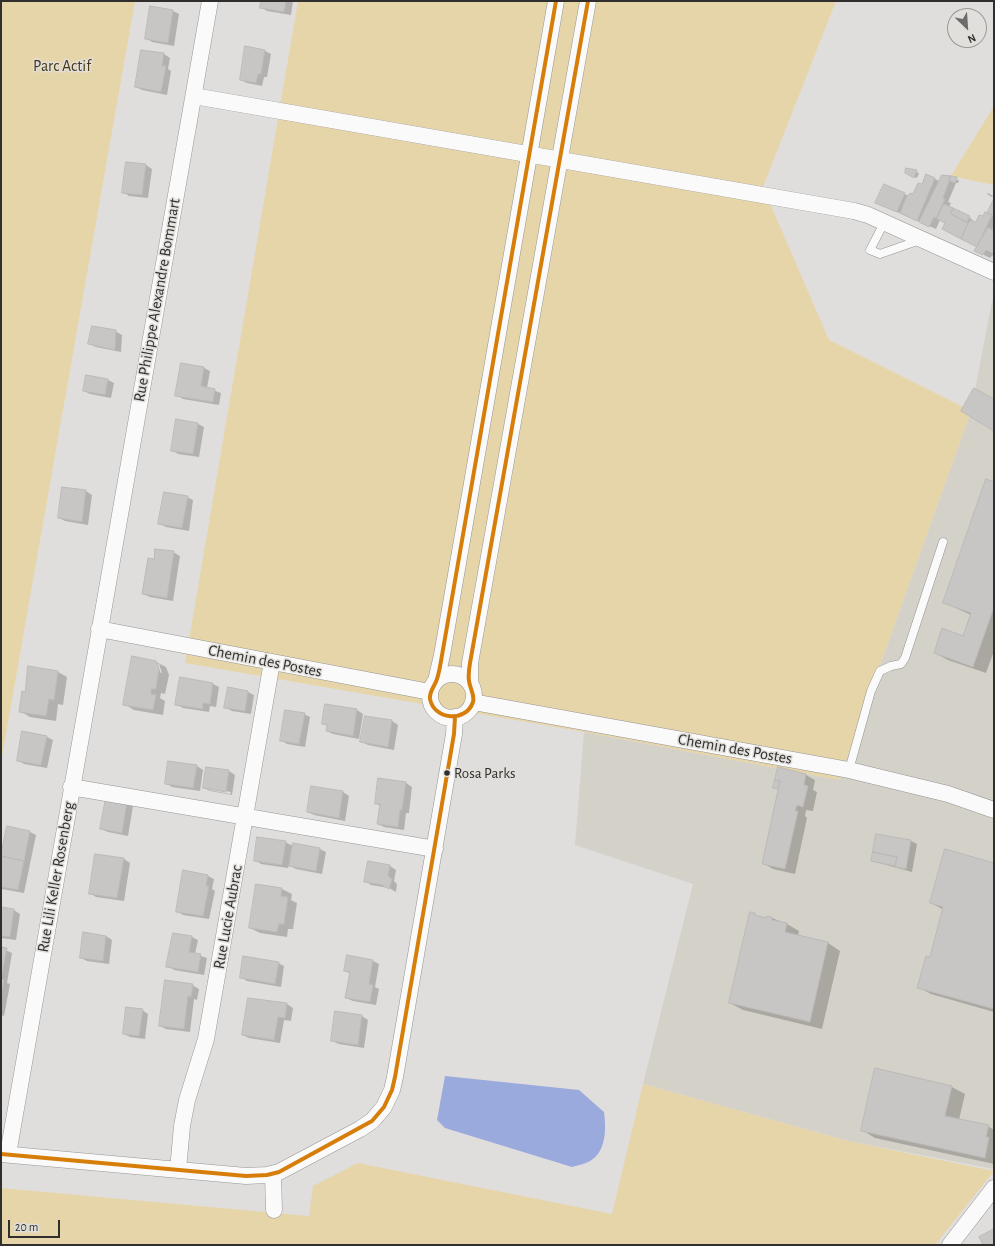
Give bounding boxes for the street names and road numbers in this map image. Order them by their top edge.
street label: Rue Philippe Alexandre Bommart [130,197,184,403]
street label: Chemin des Postes [207,641,323,681]
street label: Chemin des Postes [677,730,793,768]
street label: Rue Lili Keller Rosenberg [33,800,79,954]
street label: Rue Lucie Aubrac [209,864,247,970]

